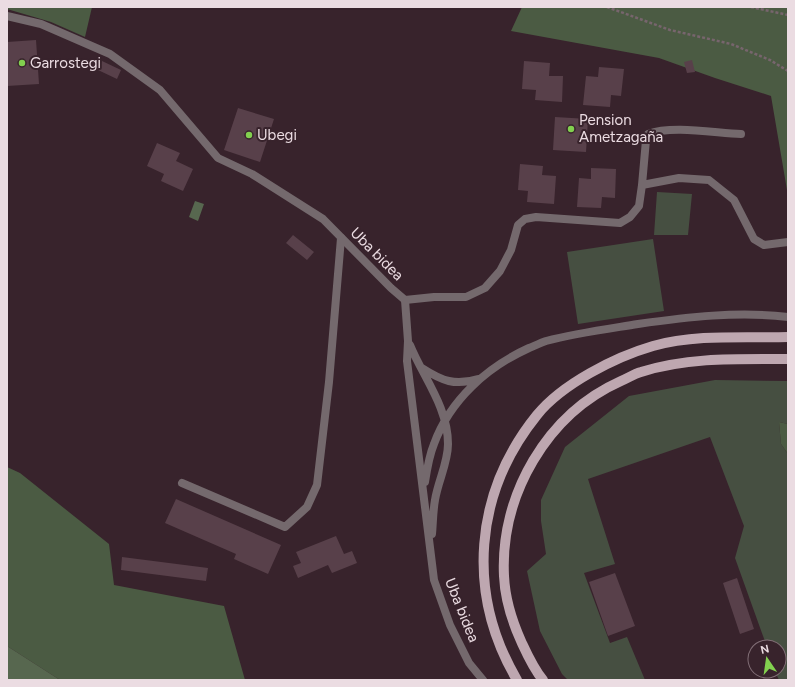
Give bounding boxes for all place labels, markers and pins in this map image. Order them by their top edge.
place label: Garrostegi [30,54,101,72]
marker: Garrostegi [17,58,27,68]
place label: Pension Ametzagaña [579,111,663,146]
marker: Pension Ametzagaña [566,124,576,134]
place label: Ubegi [257,126,297,144]
marker: Ubegi [244,130,254,140]

